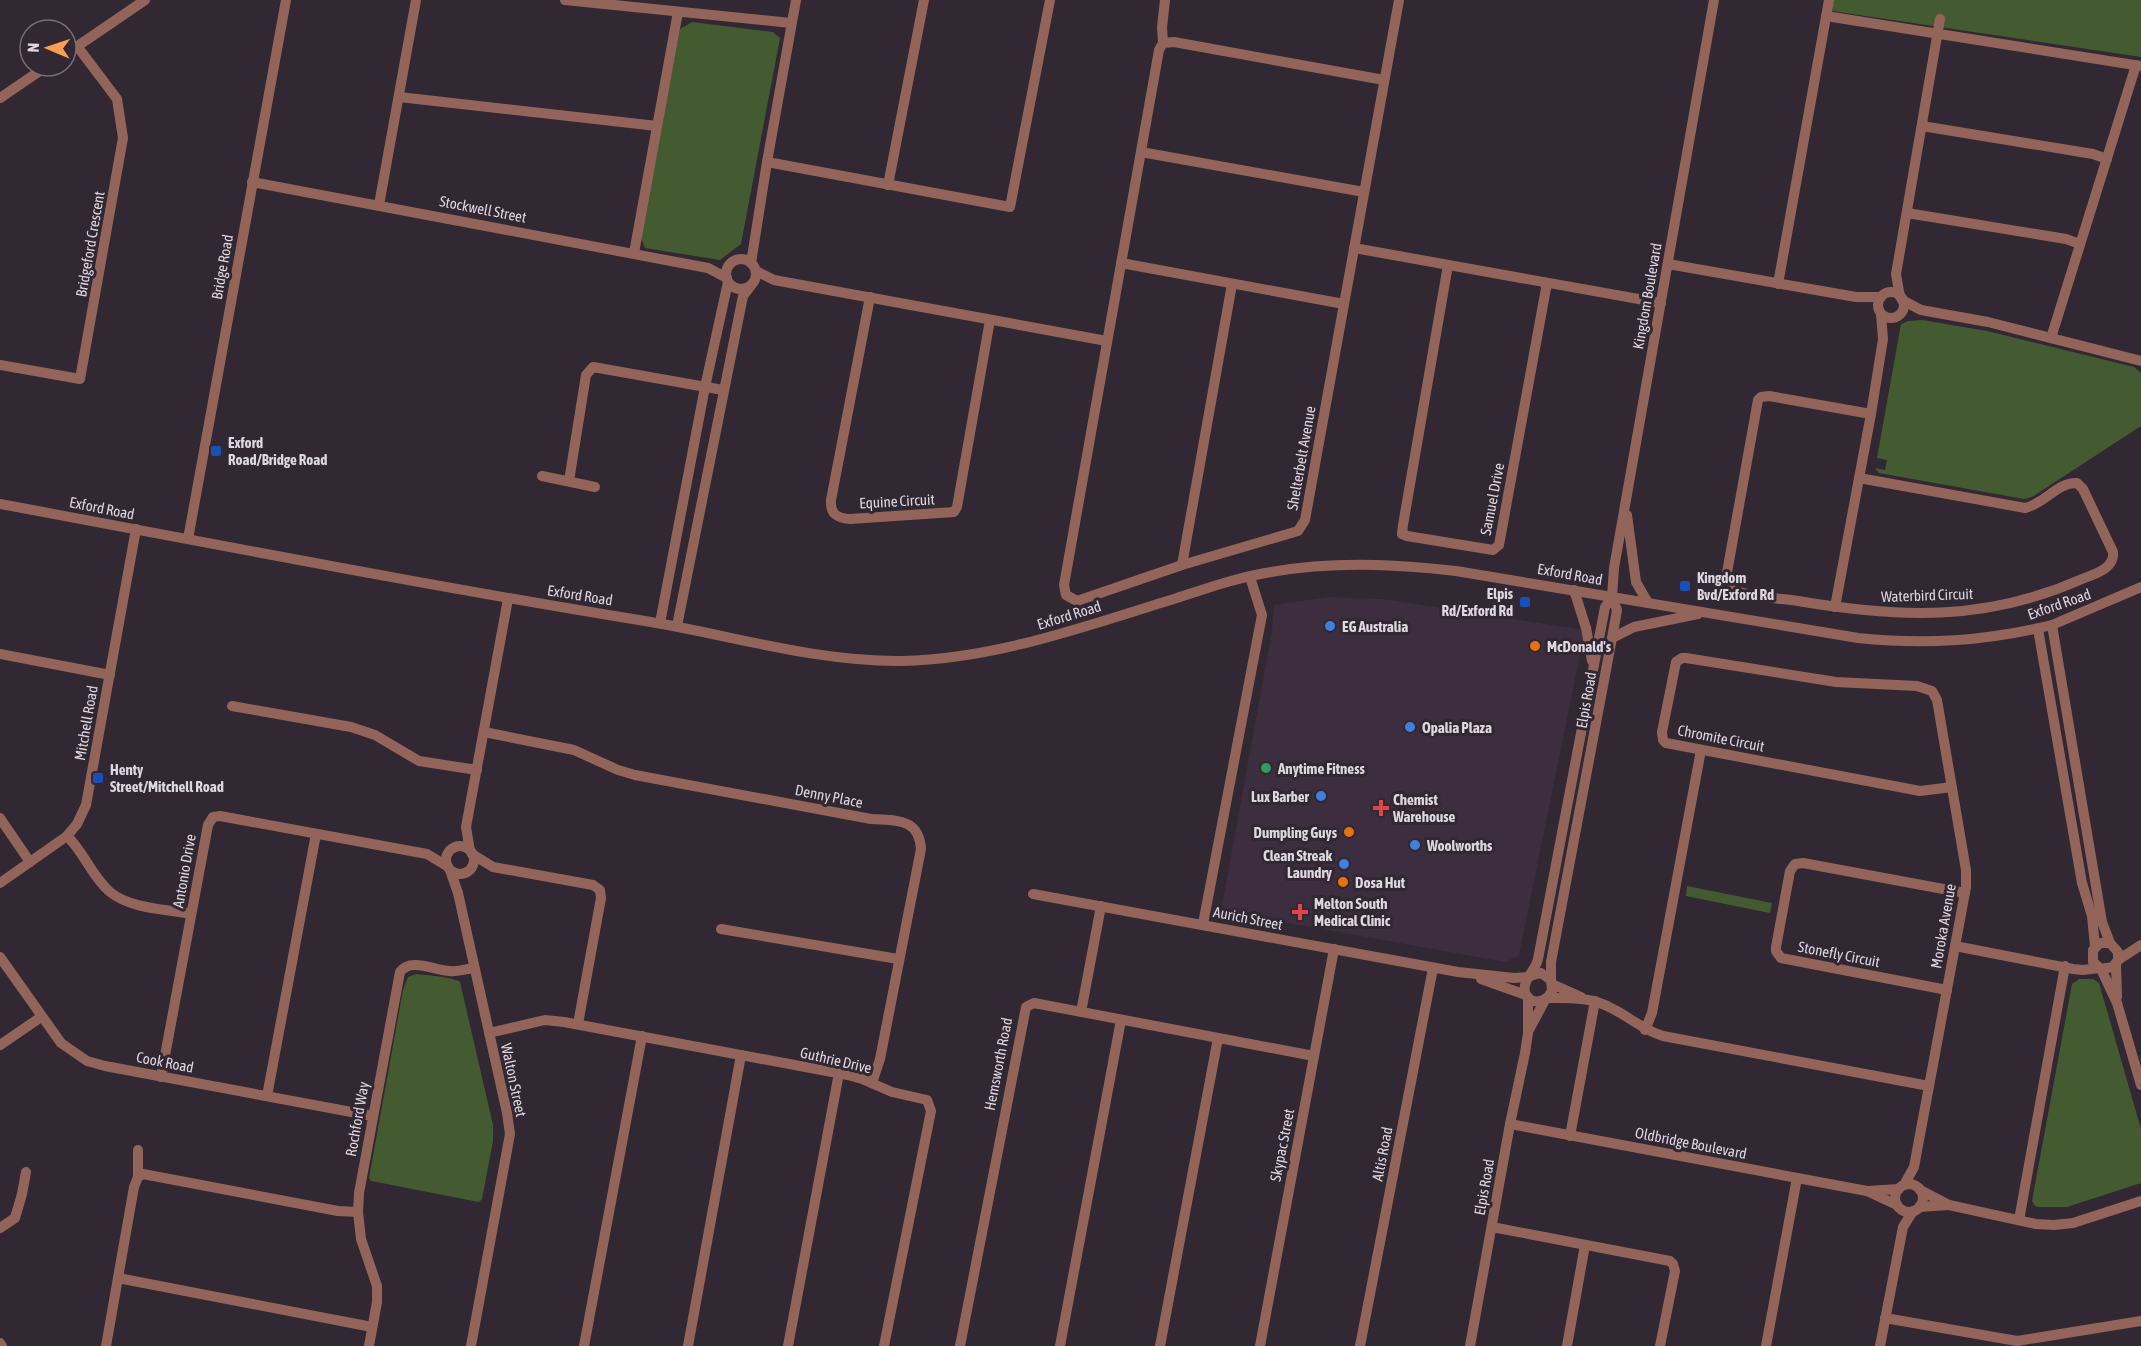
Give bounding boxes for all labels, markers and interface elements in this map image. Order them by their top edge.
north arrow [18,18,78,78]
text: N [24,42,42,53]
street label: Bridgeford Crescent [72,190,108,298]
street label: Stockwell Street [438,192,528,226]
street label: Bridge Road [208,233,236,301]
street label: Kingdom Boulevard [1629,242,1665,350]
street label: Shelterbelt Avenue [1283,404,1319,511]
place label: Exford Road/Bridge Road [228,434,327,468]
marker: Exford Road/Bridge Road [209,444,223,458]
street label: Samuel Drive [1477,461,1507,537]
street label: Equine Circuit [859,491,935,511]
street label: Exford Road [68,493,136,523]
street label: Exford Road [1536,560,1604,588]
place label: Kingdom Bvd/Exford Rd [1697,569,1774,603]
marker: Kingdom Bvd/Exford Rd [1678,579,1692,593]
street label: Exford Road [546,581,614,609]
place label: Elpis Rd/Exford Rd [1441,585,1514,619]
street label: Waterbird Circuit [1881,585,1973,605]
street label: Exford Road [2025,585,2093,623]
marker: Elpis Rd/Exford Rd [1518,595,1532,609]
street label: Exford Road [1035,597,1103,633]
place label: EG Australia [1342,618,1408,635]
marker: EG Australia [1323,619,1337,633]
place label: McDonald's [1547,638,1612,655]
marker: McDonald's [1528,639,1542,653]
street label: Elpis Road [1573,670,1599,730]
street label: Mitchell Road [71,684,101,762]
place label: Opalia Plaza [1422,719,1492,736]
marker: Opalia Plaza [1403,720,1417,734]
street label: Chromite Circuit [1676,721,1766,755]
place label: Anytime Fitness [1277,760,1365,777]
place label: Henty Street/Mitchell Road [110,761,224,795]
marker: Anytime Fitness [1259,761,1273,775]
marker: Henty Street/Mitchell Road [91,771,105,785]
street label: Denny Place [794,781,865,811]
place label: Lux Barber [1251,788,1310,805]
marker: Lux Barber [1314,789,1328,803]
place label: Chemist Warehouse [1392,791,1456,825]
marker: Chemist Warehouse [1374,801,1388,815]
place label: Dumpling Guys [1254,824,1338,841]
marker: Dumpling Guys [1342,825,1356,839]
street label: Antonio Drive [169,833,199,909]
place label: Woolworths [1426,837,1493,854]
marker: Woolworths [1408,838,1422,852]
place label: Clean Streak Laundry [1263,847,1333,881]
marker: Clean Streak Laundry [1337,857,1351,871]
place label: Dosa Hut [1355,874,1406,891]
marker: Dosa Hut [1336,875,1350,889]
street label: Moroka Avenue [1927,882,1959,970]
place label: Melton South Medical Clinic [1314,895,1391,929]
street label: Aurich Street [1212,903,1284,933]
marker: Melton South Medical Clinic [1291,903,1309,921]
street label: Stonefly Circuit [1797,938,1881,970]
street label: Hemsworth Road [981,1016,1015,1112]
street label: Walton Street [498,1042,530,1118]
street label: Guthrie Drive [799,1044,873,1076]
street label: Cook Road [135,1048,195,1076]
street label: Rochford Way [342,1080,372,1158]
street label: Skypac Street [1267,1107,1297,1183]
street label: Oldbridge Boulevard [1634,1124,1748,1162]
street label: Altis Road [1368,1125,1396,1183]
street label: Elpis Road [1471,1157,1497,1217]

